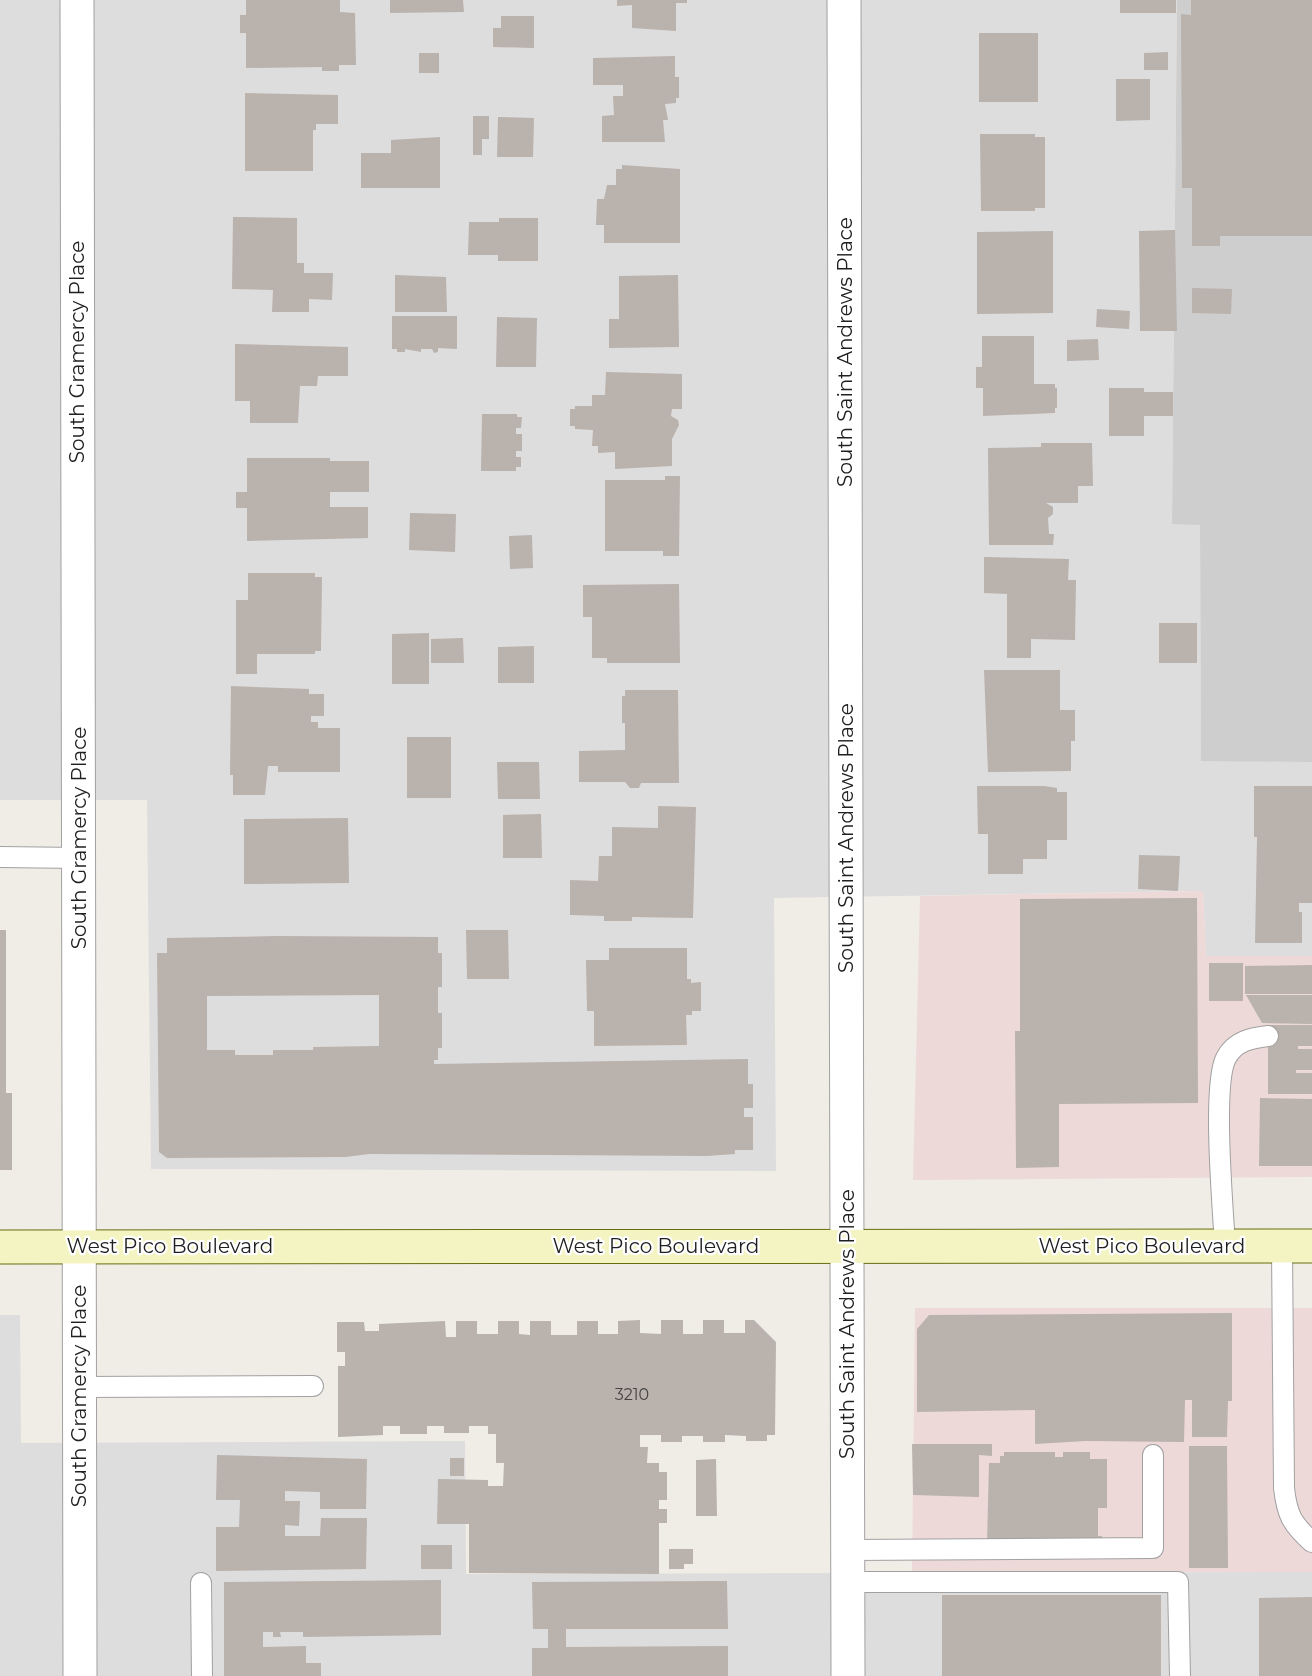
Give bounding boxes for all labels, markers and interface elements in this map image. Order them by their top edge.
street label: South Saint Andrews Place [833,217,857,487]
street label: South Gramercy Place [65,241,89,463]
street label: South Saint Andrews Place [834,703,858,973]
street label: South Gramercy Place [67,727,91,949]
street label: South Saint Andrews Place [835,1189,859,1459]
street label: West Pico Boulevard [67,1234,273,1258]
street label: West Pico Boulevard [553,1234,759,1258]
street label: West Pico Boulevard [1039,1234,1245,1258]
street label: South Gramercy Place [67,1285,91,1507]
house number: 3210 [615,1385,649,1404]

